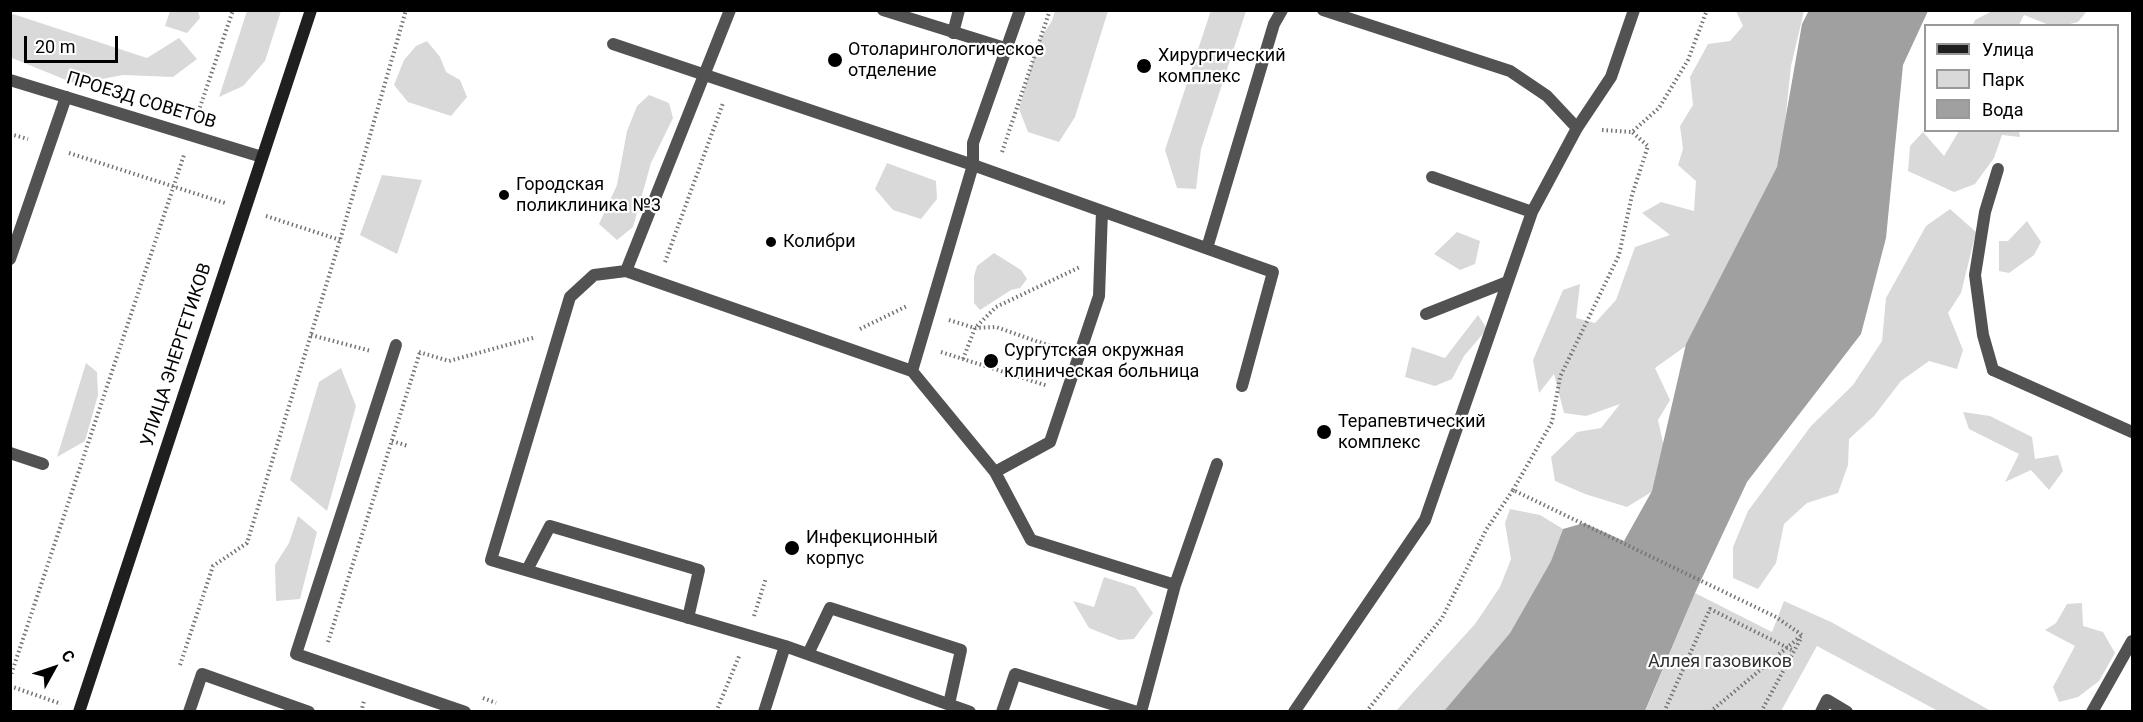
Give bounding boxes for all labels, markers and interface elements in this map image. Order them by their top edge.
scale bar [27,24,122,62]
legend [1924,24,2119,132]
text: 20 m [35,36,75,57]
place label: Отоларингологическое отделение [848,39,1044,82]
text: Улица [1982,39,2034,60]
place label: Хирургический комплекс [1158,45,1286,88]
marker: Отоларингологическое отделение [826,51,844,69]
marker: Хирургический комплекс [1135,57,1153,75]
street label: ПРОЕЗД СОВЕТОВ [64,68,218,134]
text: Парк [1982,69,2024,90]
text: Вода [1982,99,2024,120]
place label: Городская поликлиника №3 [516,174,661,216]
marker: Городская поликлиника №3 [497,188,511,202]
place label: Колибри [783,231,856,253]
marker: Колибри [764,235,778,249]
street label: УЛИЦА ЭНЕРГЕТИКОВ [137,261,217,449]
place label: Сургутская окружная клиническая больница [1004,340,1199,382]
marker: Сургутская окружная клиническая больница [982,352,1000,370]
place label: Терапевтический комплекс [1338,411,1486,454]
marker: Терапевтический комплекс [1315,423,1333,441]
place label: Инфекционный корпус [806,527,938,570]
marker: Инфекционный корпус [783,539,801,557]
north arrow [24,638,84,698]
text: С [58,646,79,666]
park label: Аллея газовиков [1648,651,1792,673]

